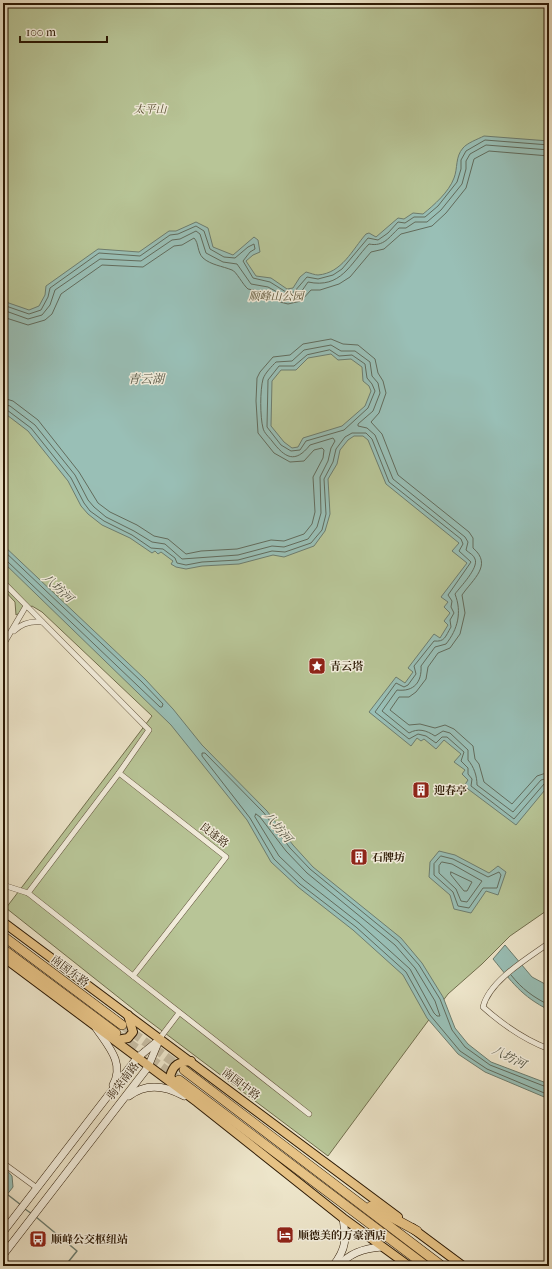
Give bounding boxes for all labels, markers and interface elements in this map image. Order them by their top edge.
scale bar [20,18,107,44]
text: 100 m [26,25,56,39]
park label: 太平山 [134,103,167,116]
park label: 顺峰山公园 [249,290,305,303]
water label: 青云湖 [128,372,166,386]
water label: 八坊河 [40,571,77,607]
place icon: 青云塔 [307,656,327,676]
place label: 青云塔 [330,660,364,673]
building icon: 迎春亭 [411,780,431,800]
place label: 迎春亭 [434,784,467,797]
water label: 八坊河 [261,809,296,847]
street label: 良逢路 [197,820,231,850]
building icon: 石牌坊 [349,847,369,867]
place label: 石牌坊 [372,851,405,864]
street label: 南国东路 [49,953,91,989]
water label: 八坊河 [490,1043,530,1072]
street label: 驹荣南路 [104,1060,142,1102]
street label: 南国中路 [220,1066,262,1102]
hotel icon: 顺德美的万豪酒店 [275,1225,295,1245]
bus stop icon: 顺峰公交枢纽站 [28,1229,48,1249]
place label: 顺德美的万豪酒店 [298,1229,386,1242]
place label: 顺峰公交枢纽站 [51,1233,128,1246]

